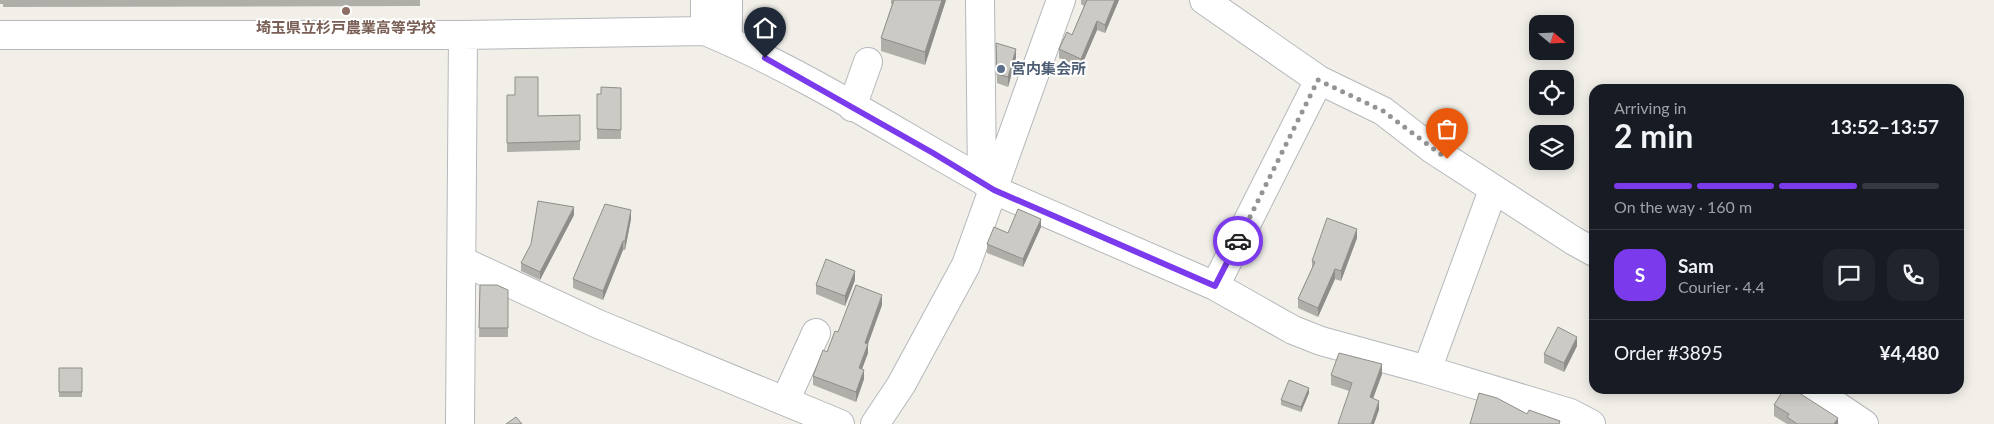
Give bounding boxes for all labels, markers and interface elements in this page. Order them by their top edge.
marker: 埼玉県立杉戸農業高等学校 [340,5,352,17]
pin [744,7,786,58]
icon: home [751,14,779,42]
north arrow [1529,15,1574,60]
map controls [1529,15,1574,170]
place label: 埼玉県立杉戸農業高等学校 [256,18,436,36]
place label: 宮内集会所 [1011,59,1086,77]
marker: 宮内集会所 [995,63,1007,75]
button: locate [1529,70,1574,115]
text: Arriving in [1614,98,1687,117]
pin [1426,108,1468,159]
icon: bag [1433,115,1461,143]
text: 13:52–13:57 [1830,115,1939,138]
text: 2 min [1614,116,1693,155]
button: layers [1529,125,1574,170]
text: On the way · 160 m [1614,197,1752,216]
courier [1213,216,1263,266]
icon: car [1224,227,1252,255]
button: chat [1823,249,1875,301]
button: phone [1887,249,1939,301]
text: Sam [1678,254,1714,277]
text: S [1635,263,1645,286]
text: Courier · 4.4 [1678,277,1765,296]
text: Order #3895 [1614,341,1723,364]
text: ¥4,480 [1879,341,1939,364]

